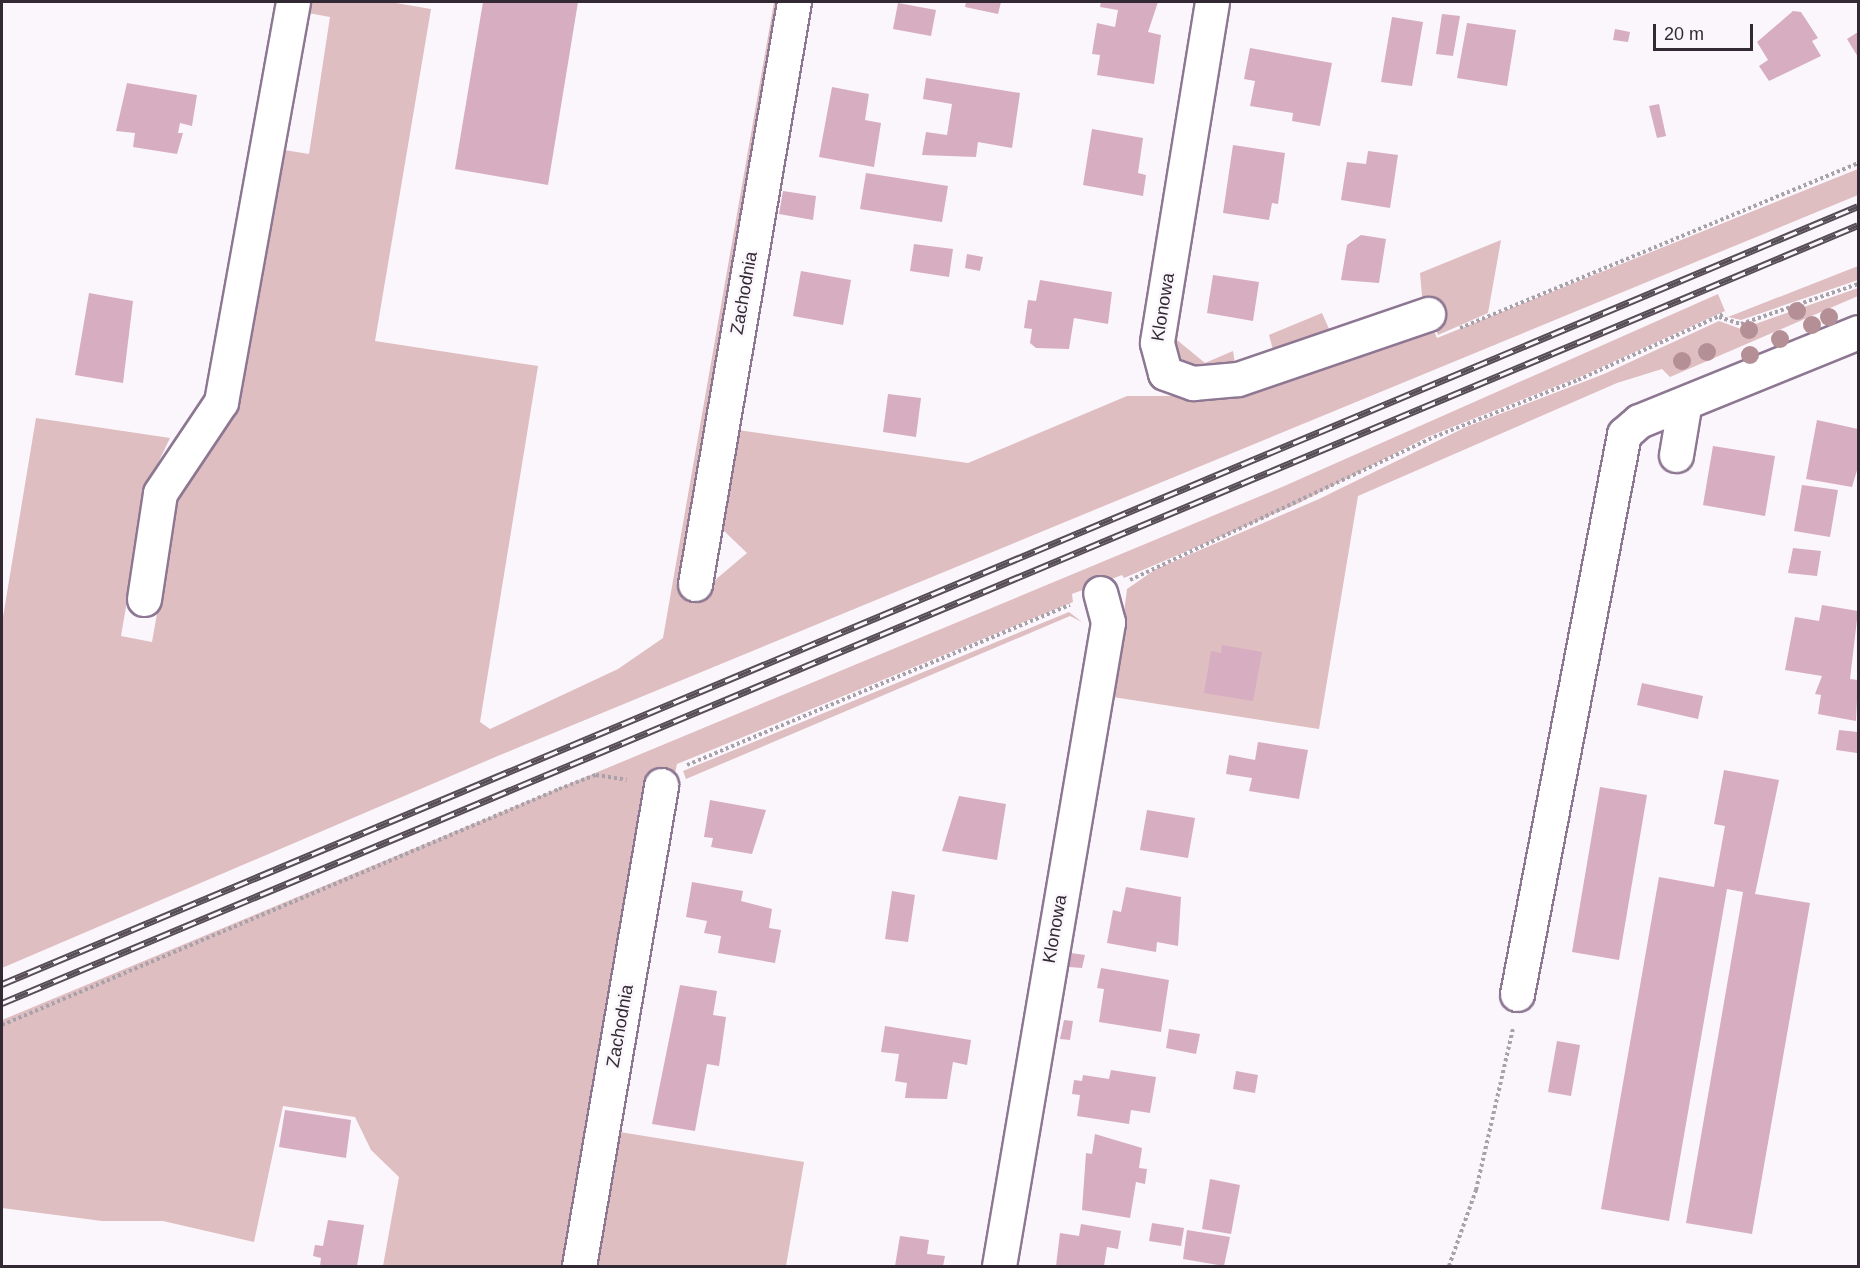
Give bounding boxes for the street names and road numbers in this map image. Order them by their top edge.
street label: Zachodnia [726,250,762,336]
street label: Klonowa [1147,271,1179,343]
street label: Klonowa [1038,893,1072,965]
street label: Zachodnia [602,983,638,1069]

